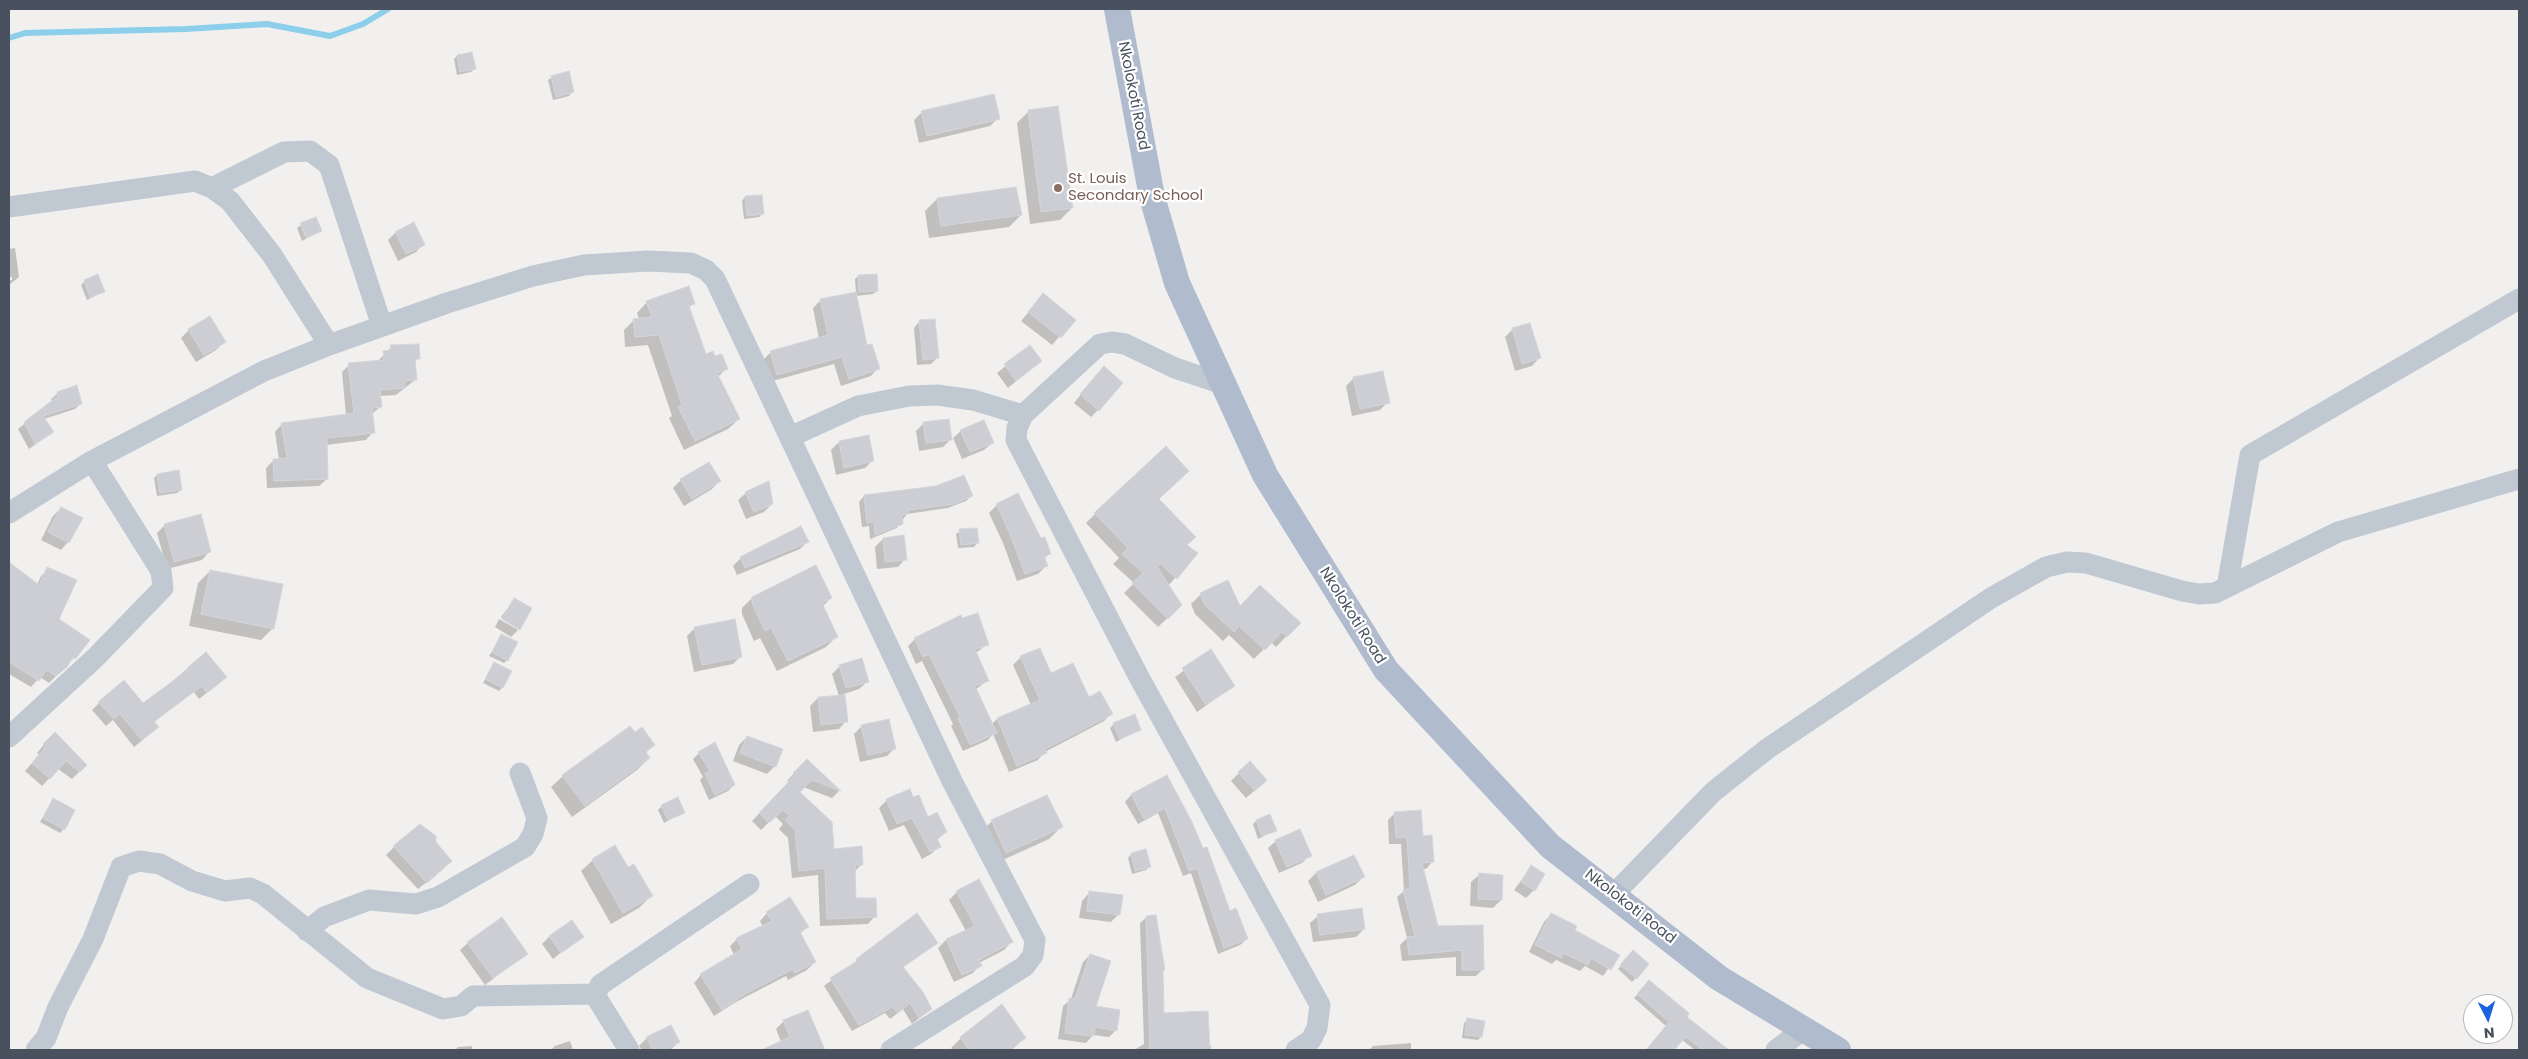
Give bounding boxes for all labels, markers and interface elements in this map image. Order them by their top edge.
street label: Nkolokoti Road [1114,40,1152,152]
place label: St. Louis Secondary School [1068,170,1203,205]
marker: St. Louis Secondary School [1052,182,1064,194]
street label: Nkolokoti Road [1315,564,1389,668]
street label: Nkolokoti Road [1581,866,1679,948]
north arrow [2463,994,2513,1044]
text: N [2483,1023,2495,1043]

